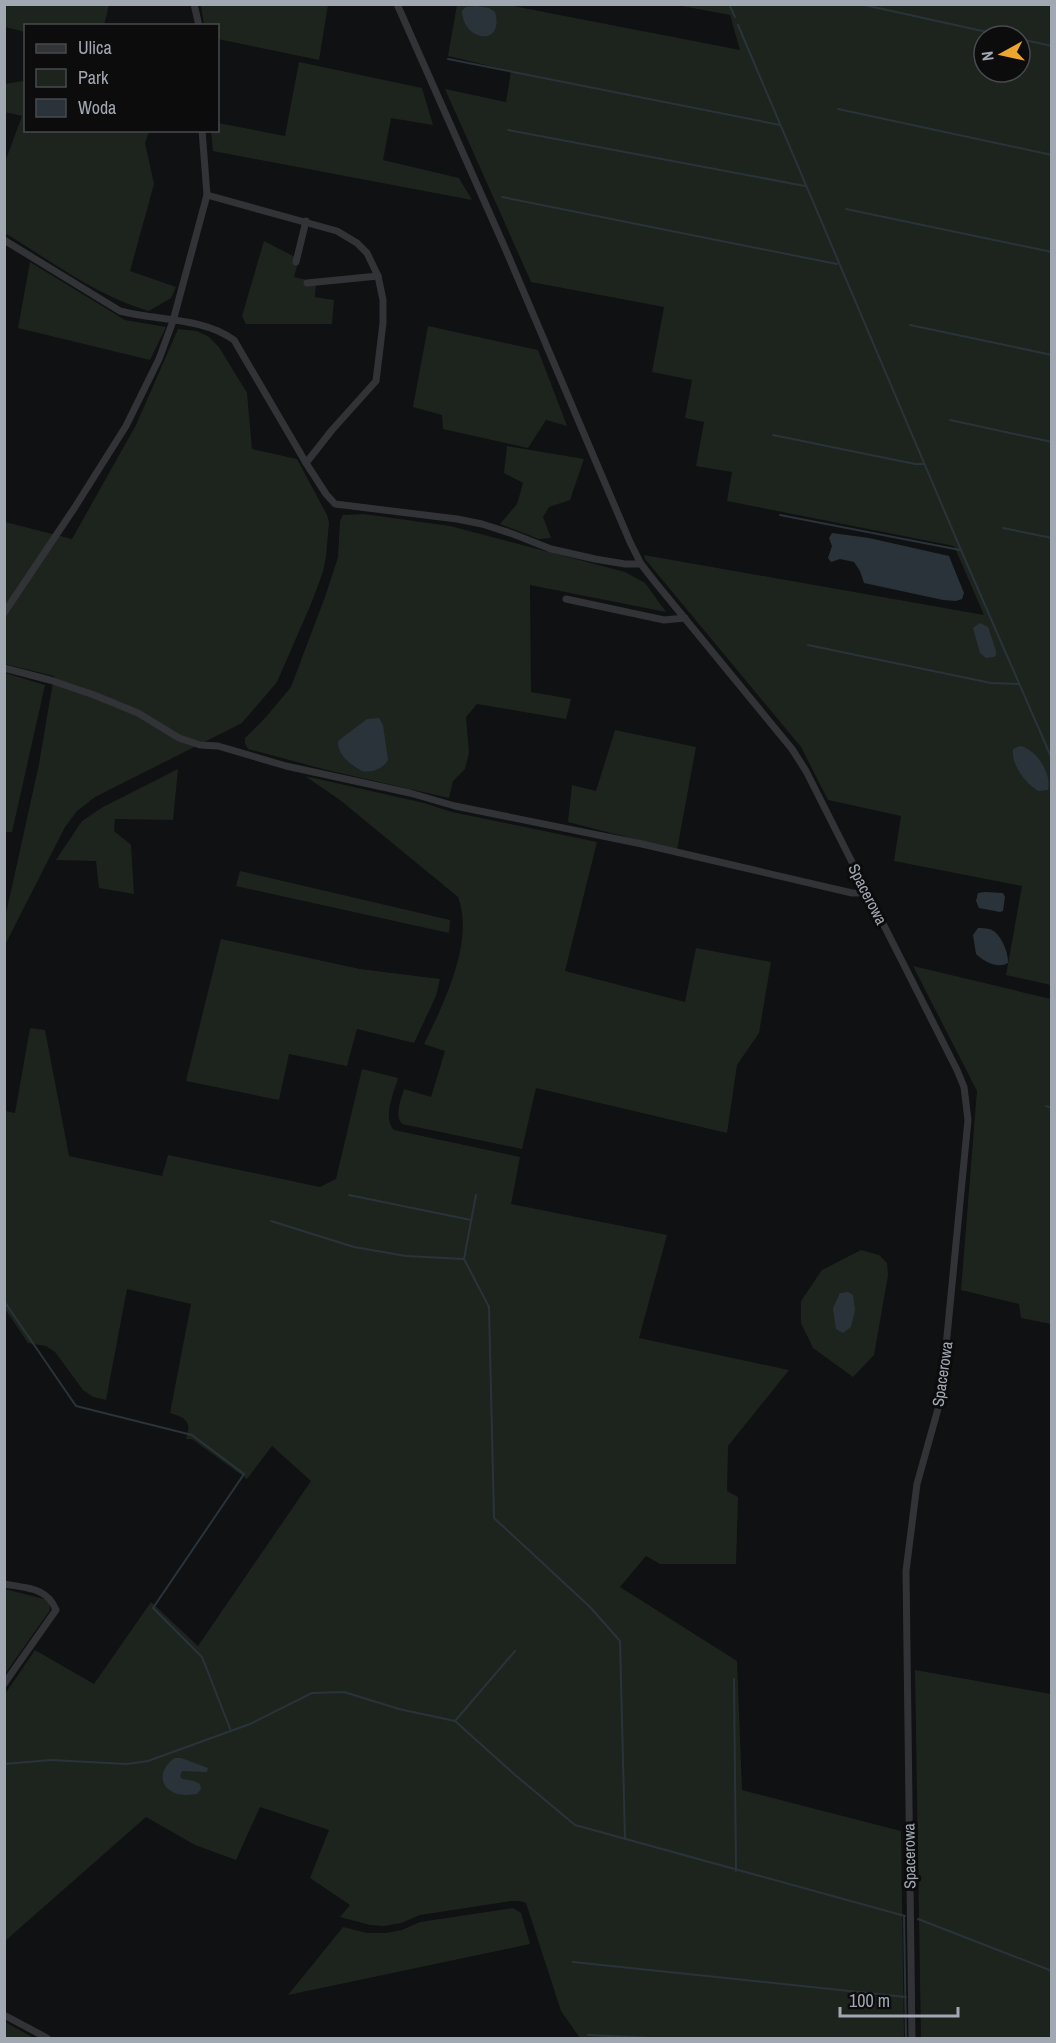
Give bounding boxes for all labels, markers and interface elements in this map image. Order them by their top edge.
legend [24,24,219,132]
north arrow [972,24,1032,84]
text: Ulica [78,35,112,60]
text: N [976,50,999,62]
text: Park [78,65,109,90]
text: Woda [78,95,116,120]
street label: Spacerowa [843,860,893,929]
street label: Spacerowa [927,1339,958,1408]
street label: Spacerowa [897,1822,921,1889]
scale bar [840,1980,958,2018]
text: 100 m [849,1988,890,2013]

